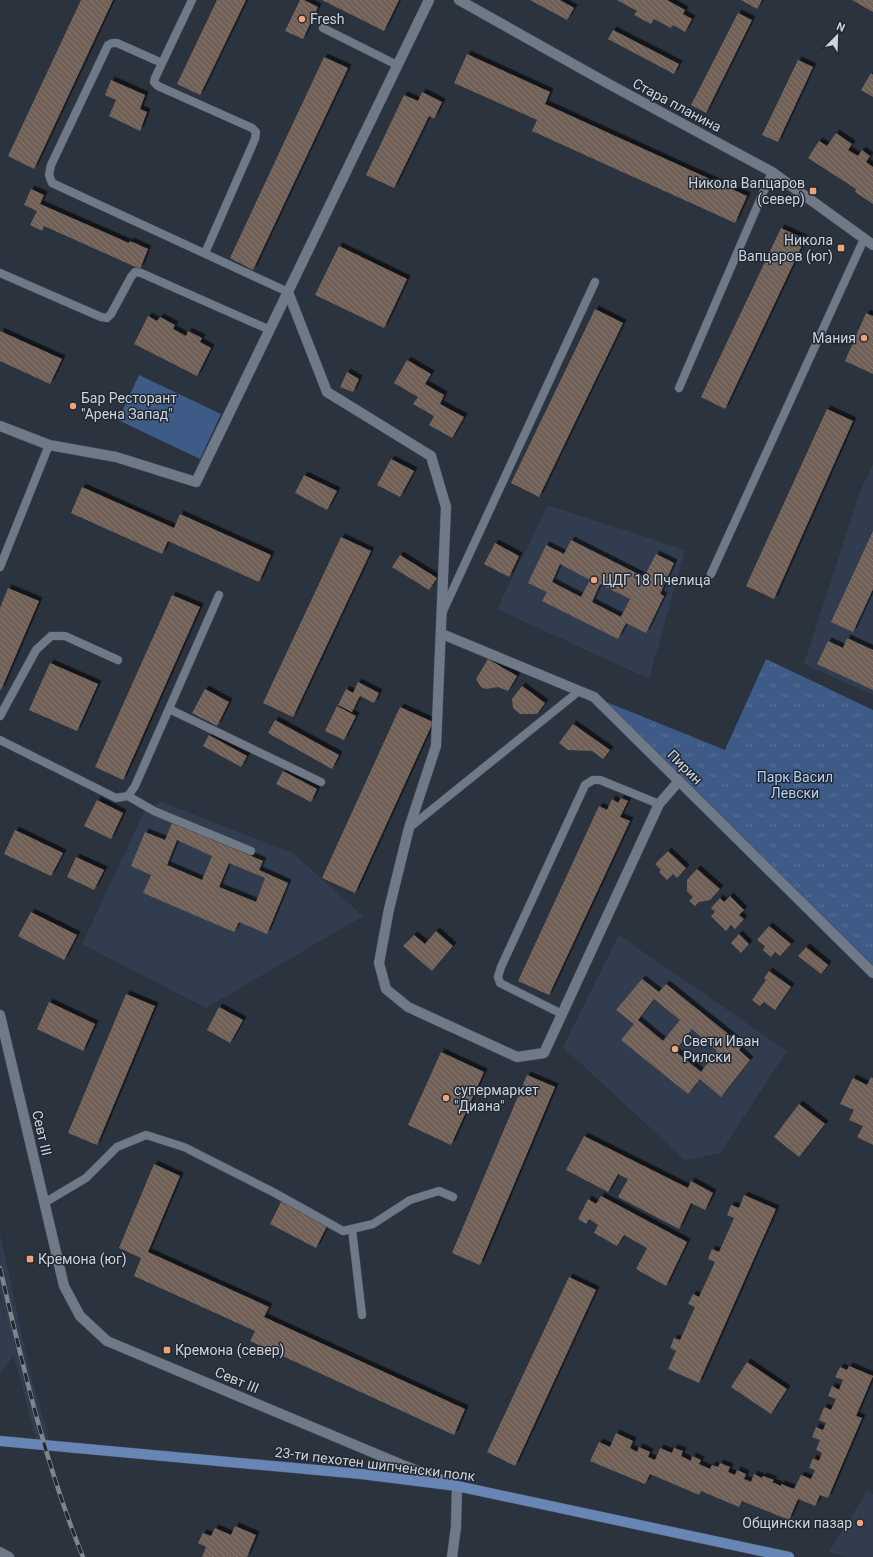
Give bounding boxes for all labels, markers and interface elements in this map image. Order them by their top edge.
place label: Fresh [310,11,345,27]
marker: Fresh [297,14,307,24]
north arrow [817,16,857,56]
text: N [835,20,847,35]
street label: Стара планина [630,75,724,135]
place label: Никола Вапцаров (север) [688,175,805,208]
marker: Никола Вапцаров (север) [808,186,818,196]
place label: Никола Вапцаров (юг) [738,232,833,265]
marker: Никола Вапцаров (юг) [836,243,846,253]
place label: Мания [812,330,856,346]
marker: Мания [859,333,869,343]
place label: Бар Ресторант "Арена Запад" [81,390,177,422]
marker: Бар Ресторант "Арена Запад" [68,401,78,411]
place label: ЦДГ 18 Пчелица [602,572,711,588]
marker: ЦДГ 18 Пчелица [589,575,599,585]
street label: Пирин [664,746,706,788]
park label: Парк Васил Левски [757,769,833,801]
place label: Свети Иван Рилски [683,1033,759,1065]
marker: Свети Иван Рилски [670,1044,680,1054]
place label: супермаркет "Диана" [454,1082,539,1114]
marker: супермаркет "Диана" [441,1093,451,1103]
street label: Севт III [29,1109,55,1157]
place label: Кремона (юг) [38,1251,127,1268]
marker: Кремона (юг) [25,1254,35,1264]
place label: Кремона (север) [175,1342,284,1359]
marker: Кремона (север) [162,1345,172,1355]
street label: Севт III [213,1364,261,1396]
street label: 23-ти пехотен шипченски полк [274,1444,477,1484]
place label: Общински пазар [742,1515,852,1531]
marker: Общински пазар [855,1518,865,1528]

